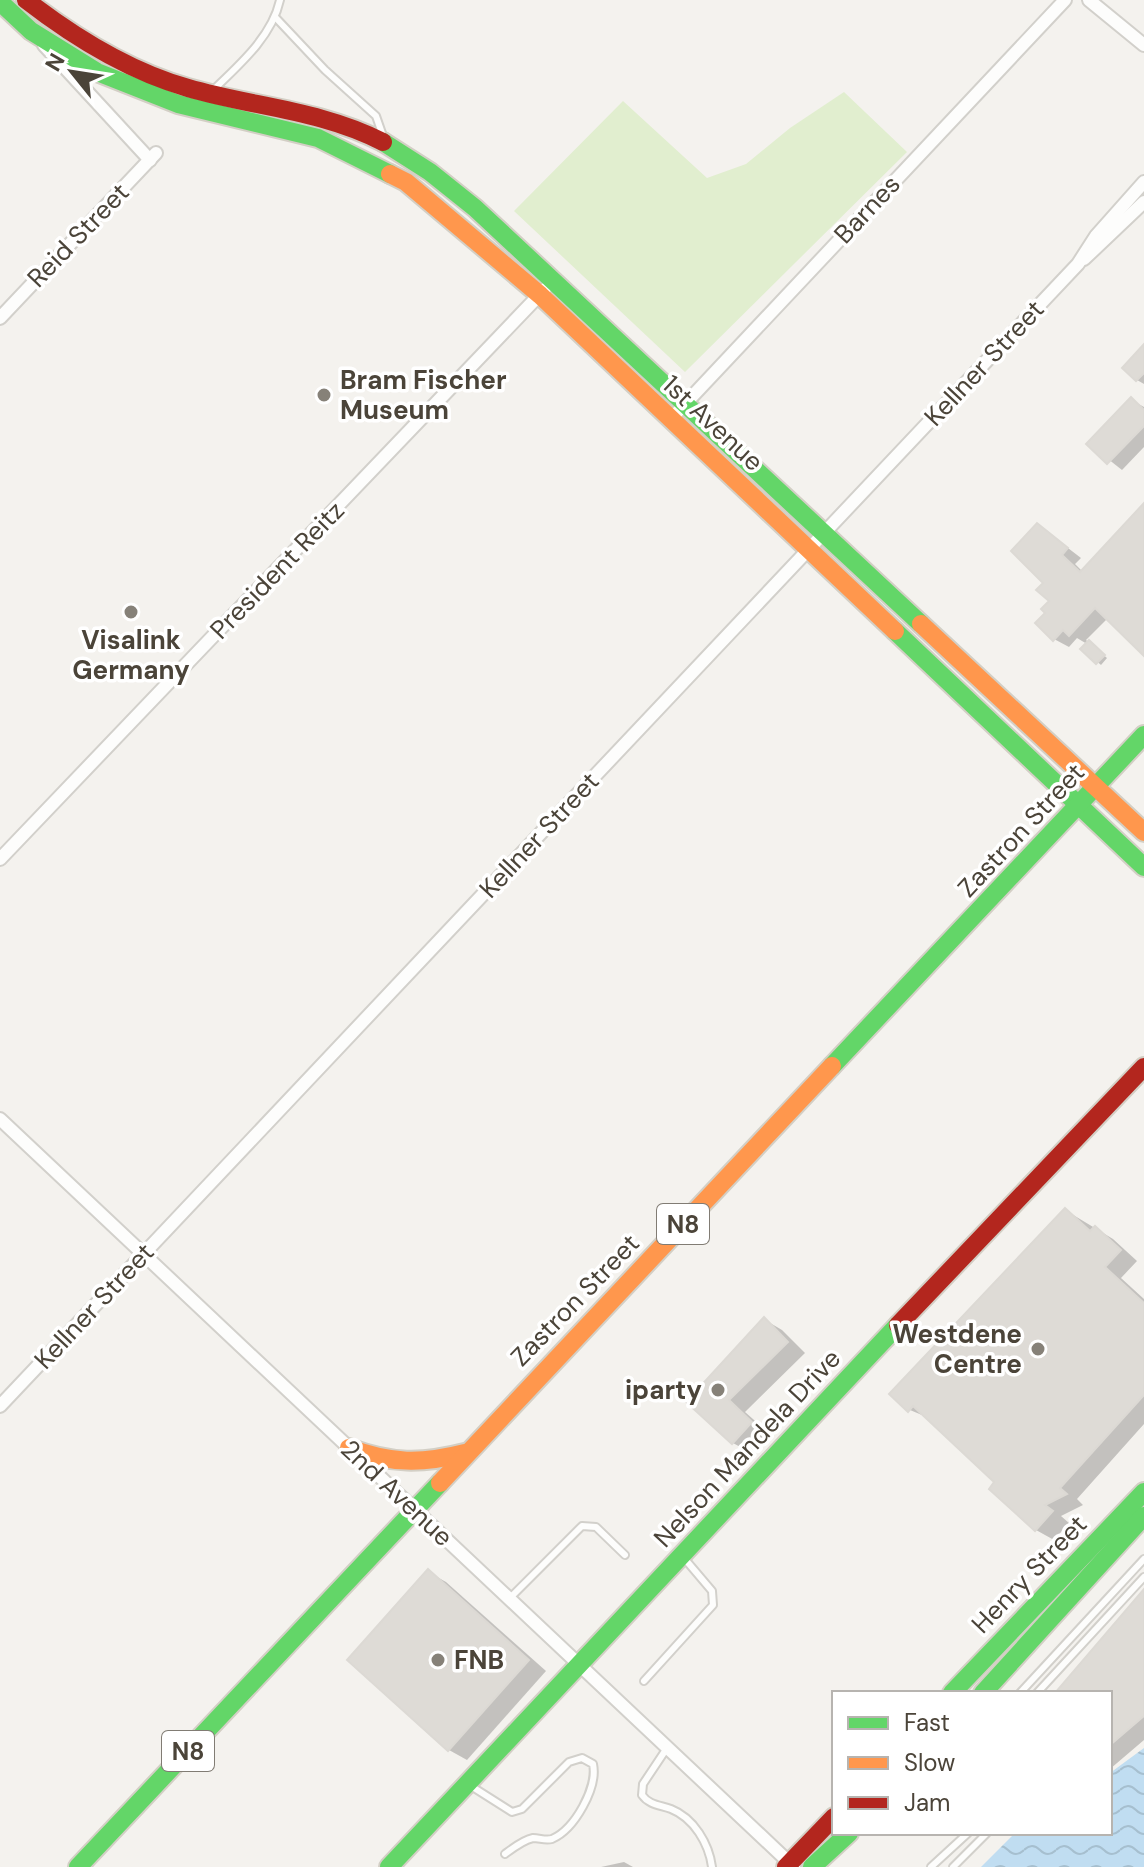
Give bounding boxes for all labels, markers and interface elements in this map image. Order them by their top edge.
north arrow [32,32,112,112]
text: N [39,48,72,76]
street label: Barnes [827,167,907,251]
street label: Reid Street [20,176,136,294]
street label: Kellner Street [917,293,1051,433]
place label: Bram Fischer Museum [340,363,507,427]
street label: 1st Avenue [655,368,771,478]
marker: Bram Fischer Museum [315,386,333,404]
street label: President Reitz [203,494,351,646]
marker: Visalink Germany [122,603,140,621]
place label: Visalink Germany [72,623,190,687]
street label: Zastron Street [950,756,1092,904]
street label: Kellner Street [472,765,606,905]
road number: N8 [657,1204,709,1244]
street label: Zastron Street [503,1227,647,1373]
street label: Kellner Street [27,1236,161,1376]
place label: Westdene Centre [893,1317,1022,1381]
marker: Westdene Centre [1029,1340,1047,1358]
street label: Nelson Mandela Drive [646,1342,848,1554]
place label: iparty [625,1373,702,1407]
marker: iparty [709,1381,727,1399]
street label: 2nd Avenue [334,1432,460,1554]
street label: Henry Street [964,1507,1094,1641]
place label: FNB [454,1643,504,1677]
marker: FNB [429,1651,447,1669]
legend [832,1691,1112,1835]
text: Fast [904,1707,950,1738]
road number: N8 [162,1731,214,1771]
text: Slow [904,1747,955,1778]
text: Jam [904,1787,950,1818]

